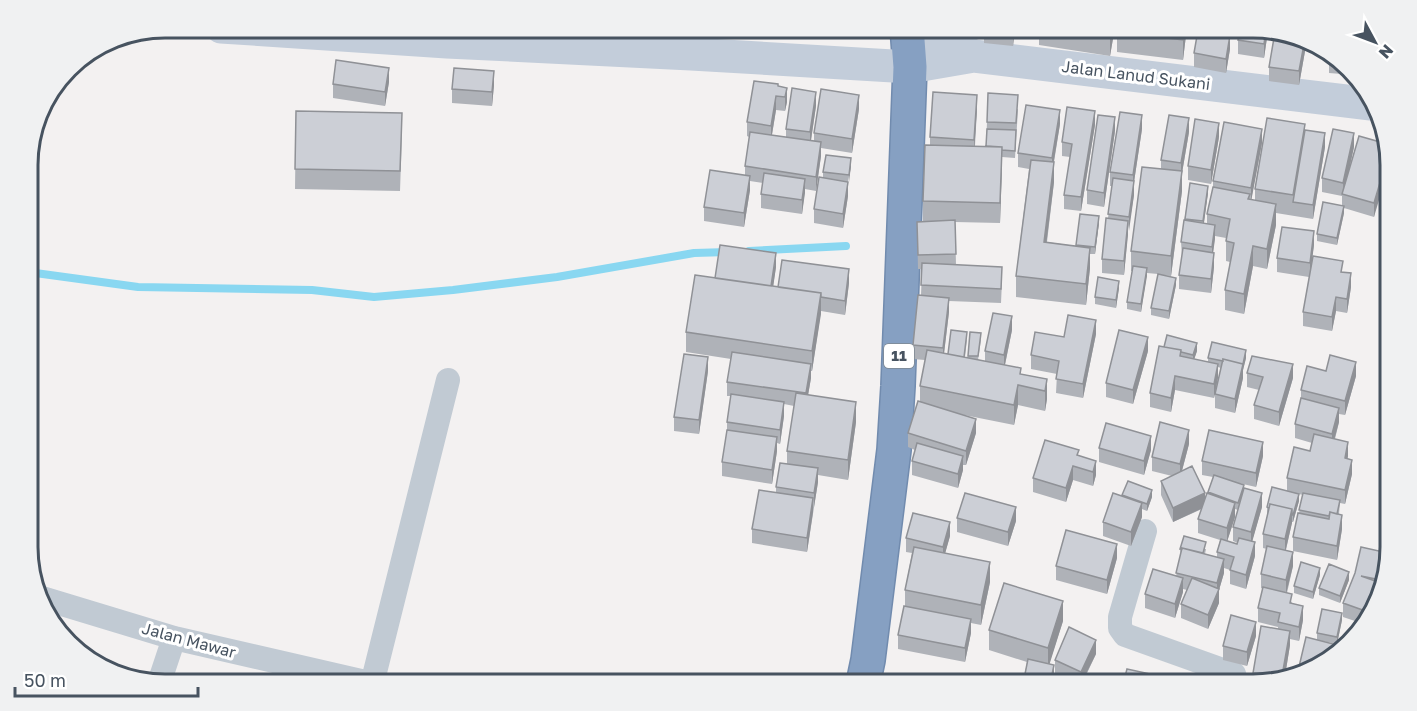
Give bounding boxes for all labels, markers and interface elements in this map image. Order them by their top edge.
north arrow [1345,12,1405,72]
text: N [1375,41,1398,63]
street label: Jalan Lanud Sukani [1061,56,1211,94]
road number: 11 [884,344,914,368]
street label: Jalan Mawar [140,618,238,662]
scale bar [15,660,198,698]
text: 50 m [24,669,66,691]

